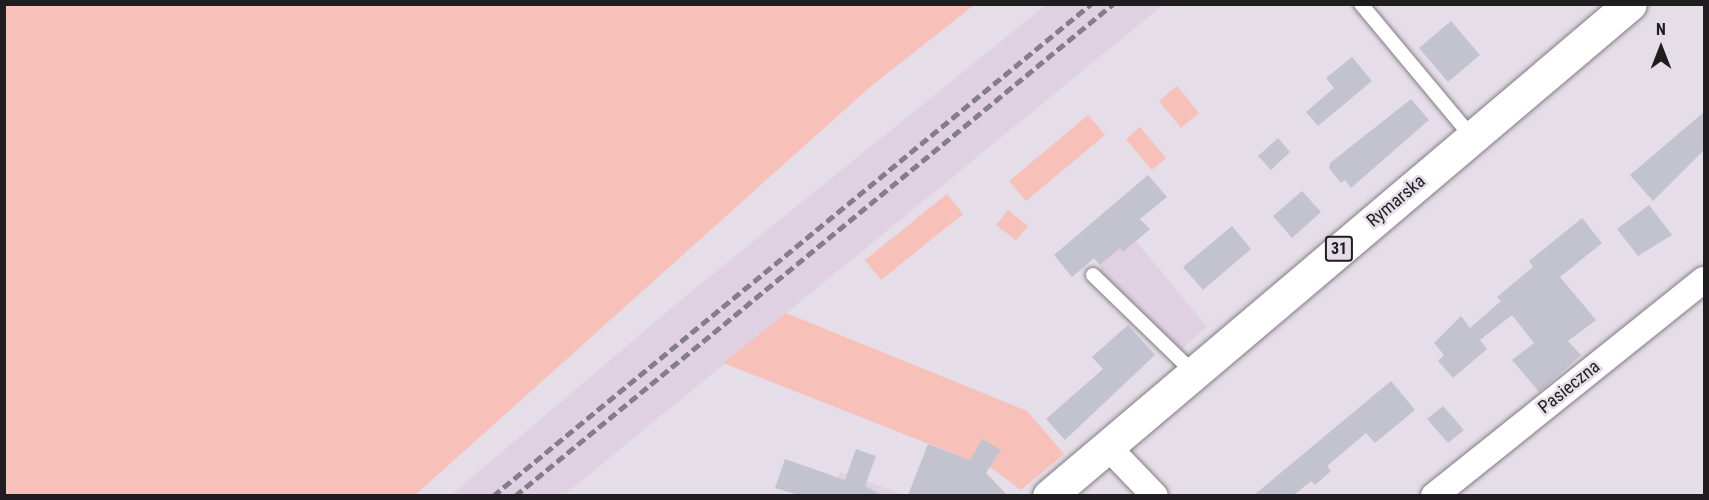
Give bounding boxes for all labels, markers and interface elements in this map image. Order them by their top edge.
north arrow [1631,18,1691,78]
text: N [1656,20,1666,39]
street label: Rymarska [1362,170,1430,232]
road number: 31 [1324,236,1354,262]
street label: Pasieczna [1534,356,1604,418]

